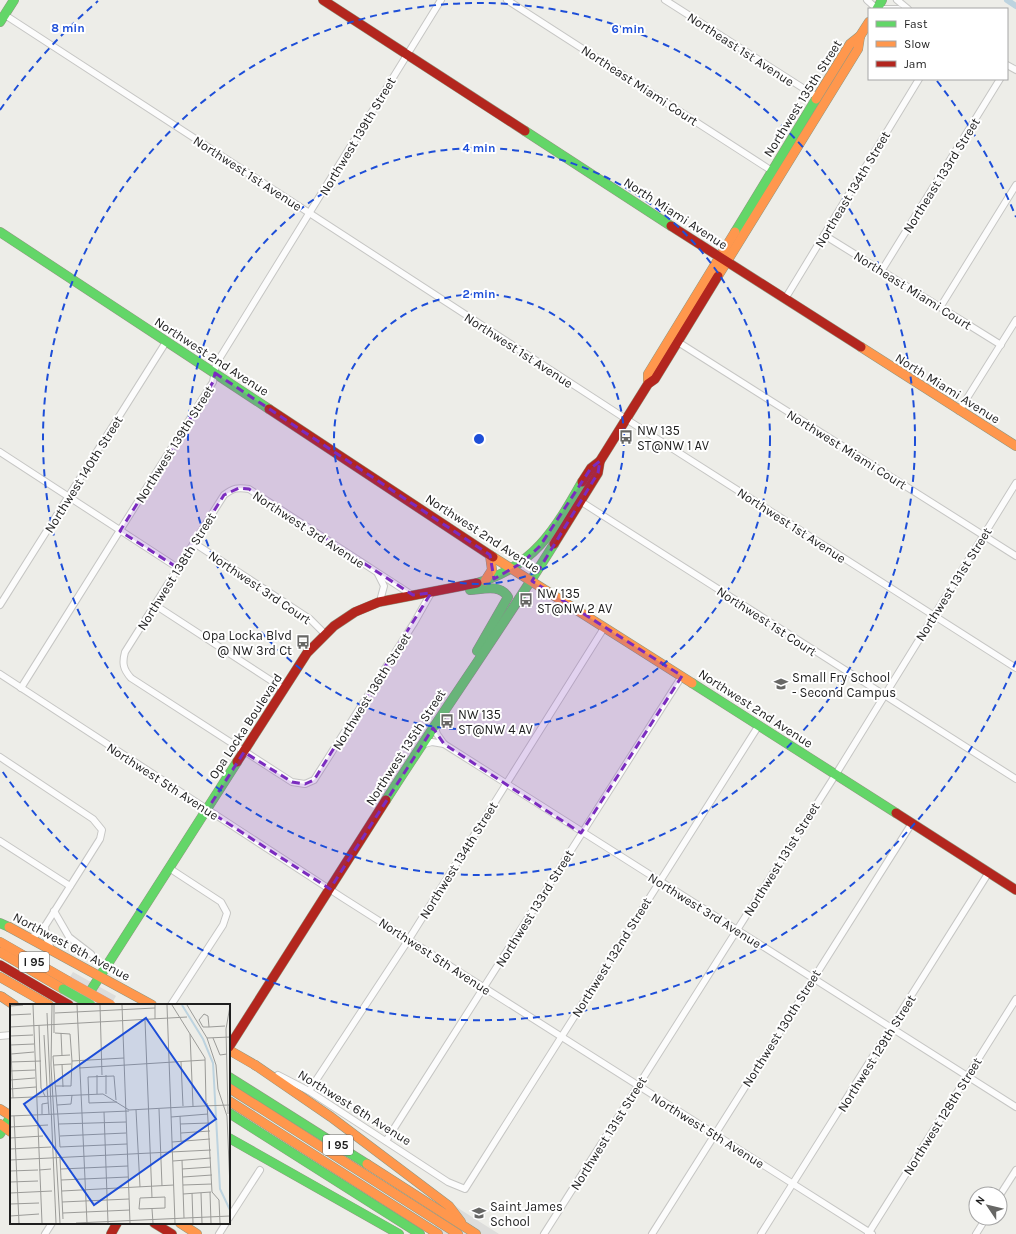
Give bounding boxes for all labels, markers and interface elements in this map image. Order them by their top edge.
legend [868,8,1008,80]
street label: Northeast 1st Avenue [685,9,797,90]
text: Fast [904,17,928,31]
text: 8 min [51,21,85,35]
text: 6 min [611,22,645,36]
street label: Northwest 135th Street [760,37,845,160]
text: Slow [904,37,930,51]
street label: Northeast Miami Court [579,42,701,129]
text: Jam [904,57,927,71]
street label: Northwest 139th Street [316,74,399,198]
street label: Northeast 133rd Street [900,115,983,236]
street label: Northeast 134th Street [812,128,893,250]
street label: Northwest 1st Avenue [191,133,305,214]
text: 4 min [463,141,495,155]
street label: North Miami Avenue [621,174,731,253]
street label: Northeast Miami Court [851,248,974,333]
text: 2 min [462,287,496,301]
street label: Northwest 1st Avenue [462,310,576,391]
street label: Northwest 2nd Avenue [152,314,272,399]
street label: North Miami Avenue [893,350,1003,427]
street label: Northwest 139th Street [132,383,217,506]
street label: Northwest Miami Court [784,406,909,492]
street label: Northwest 140th Street [41,413,126,536]
place label: NW 135 ST@NW 1 AV [637,423,710,453]
bus stop icon: NW 135 ST@NW 1 AV [618,429,634,445]
centre of rings [472,432,486,446]
street label: Northwest 1st Avenue [735,485,849,566]
street label: Northwest 3rd Avenue [250,488,368,571]
street label: Northwest 2nd Avenue [423,491,543,576]
street label: Northwest 138th Street [134,510,219,633]
street label: Northwest 131st Street [912,525,995,644]
street label: Northwest 3rd Court [206,548,314,627]
street label: Northwest 1st Court [714,584,820,659]
place label: NW 135 ST@NW 2 AV [537,586,613,616]
bus stop icon: NW 135 ST@NW 2 AV [518,592,534,608]
place label: Opa Locka Blvd @ NW 3rd Ct [202,628,292,658]
street label: Northwest 136th Street [329,630,414,753]
bus stop icon: Opa Locka Blvd @ NW 3rd Ct [295,634,311,650]
street label: Northwest 2nd Avenue [696,666,816,751]
place label: Small Fry School - Second Campus [792,670,896,700]
street label: Opa Locka Boulevard [206,671,285,782]
school or university icon: Small Fry School - Second Campus [773,676,789,692]
street label: Northwest 135th Street [362,686,449,808]
place label: NW 135 ST@NW 4 AV [458,707,534,737]
bus stop icon: NW 135 ST@NW 4 AV [439,713,455,729]
street label: Northwest 5th Avenue [104,740,222,823]
street label: Northwest 134th Street [416,799,501,922]
street label: Northwest 131st Street [740,800,823,919]
street label: Northwest 133rd Street [492,847,577,970]
street label: Northwest 3rd Avenue [646,870,764,951]
street label: Northwest 132nd Street [568,895,654,1020]
street label: Northwest 6th Avenue [11,909,133,984]
street label: Northwest 5th Avenue [376,915,494,998]
road number: I 95 [19,952,49,972]
street label: Northwest 130th Street [739,967,824,1090]
street label: Northwest 129th Street [834,992,919,1115]
inset map [10,1004,230,1224]
street label: Northwest 128th Street [900,1055,985,1178]
street label: Northwest 6th Avenue [295,1067,414,1148]
street label: Northwest 131st Street [567,1074,650,1193]
street label: Northwest 5th Avenue [649,1090,767,1171]
road number: I 95 [323,1135,353,1155]
north arrow [968,1186,1008,1226]
text: N [973,1194,988,1208]
place label: Saint James School [490,1199,563,1229]
school or university icon: Saint James School [471,1205,487,1221]

